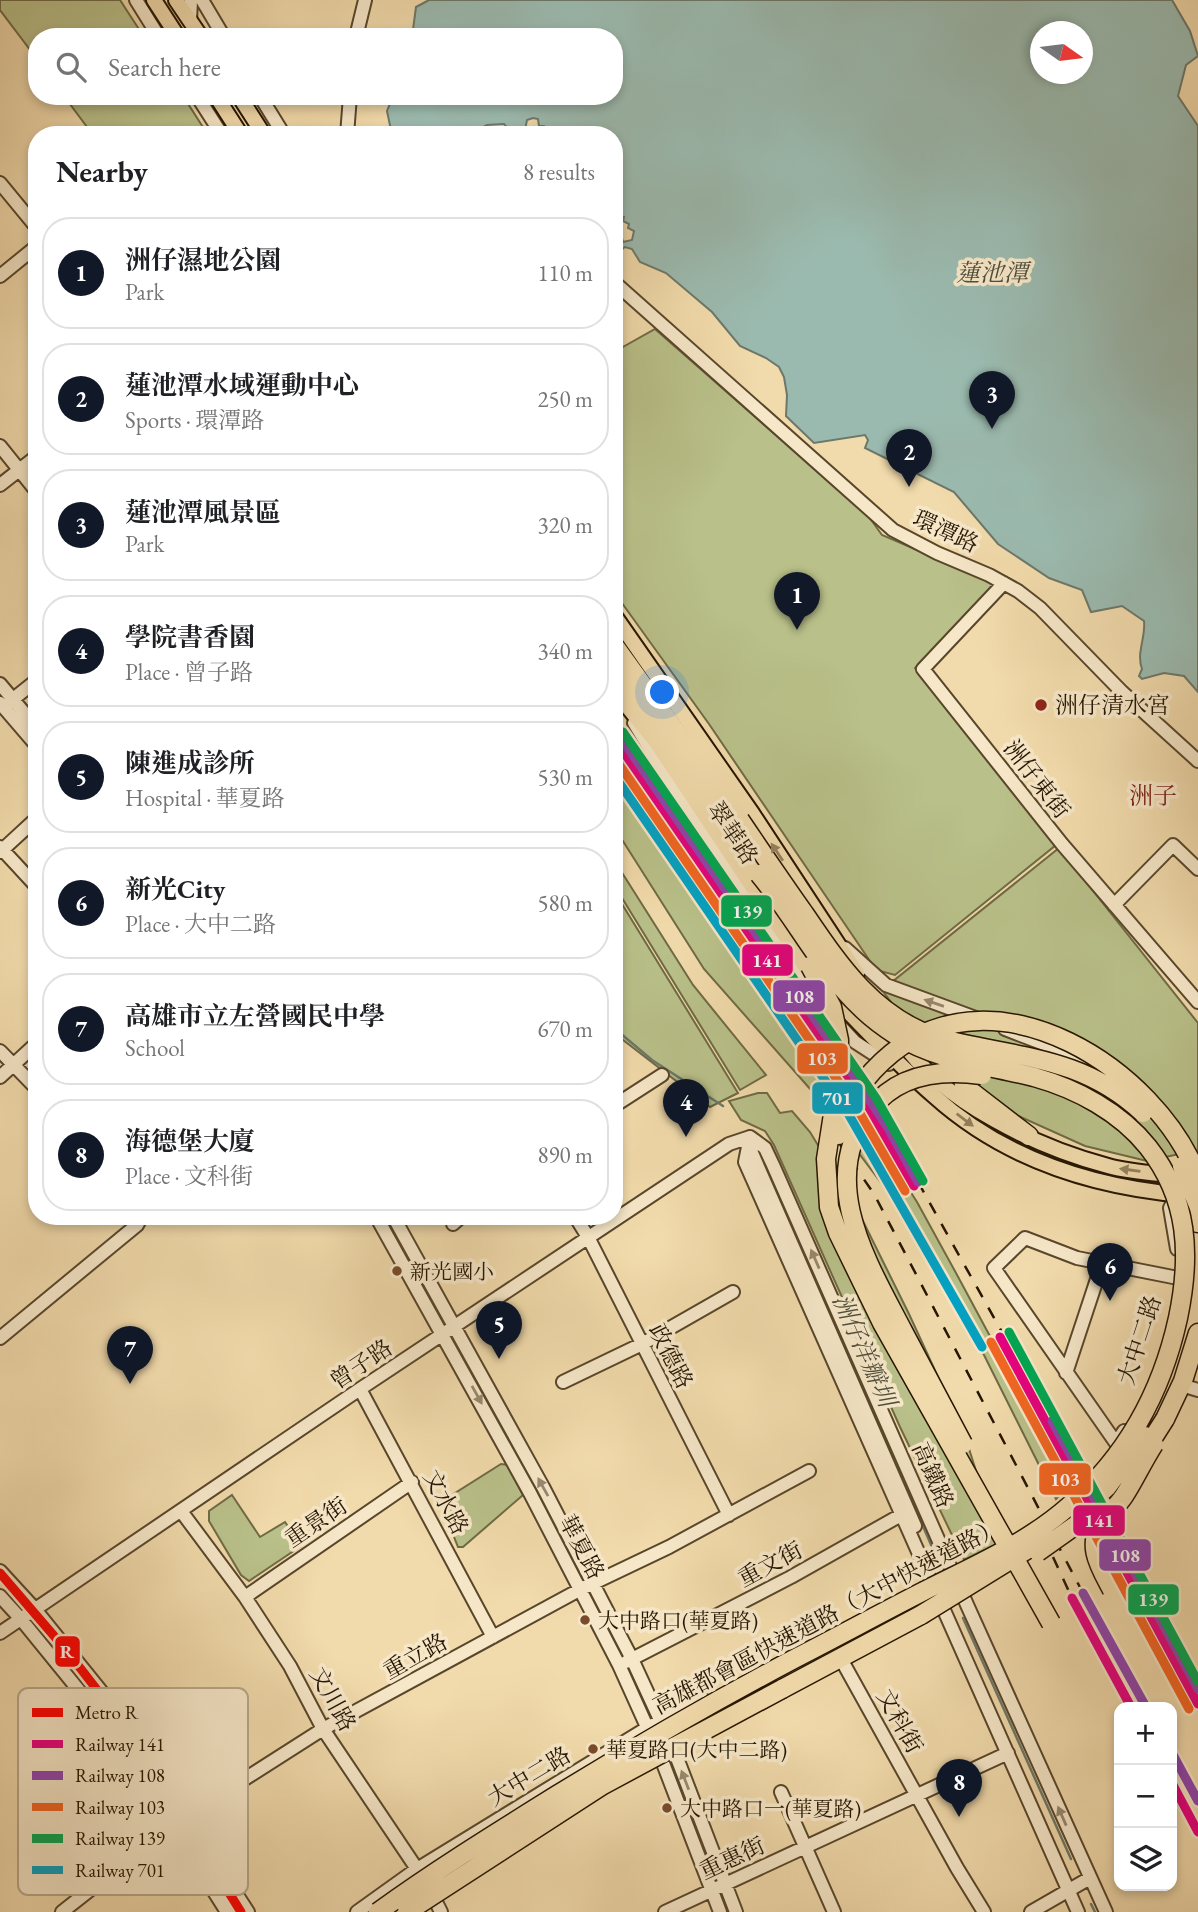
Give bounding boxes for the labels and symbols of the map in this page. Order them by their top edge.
north arrow [1030,21,1093,84]
water label: 蓮池潭 [956,257,1032,288]
pin: 3 [969,371,1015,429]
pin: 2 [886,429,932,487]
street label: 環潭路 [908,503,984,559]
pin: 1 [774,572,820,630]
your location [645,675,679,709]
place label: 洲仔清水宮 [1055,690,1170,720]
marker: 洲仔清水宮 [1033,697,1049,713]
street label: 洲仔東街 [997,734,1077,824]
district label: 洲子 [1129,780,1177,811]
street label: 翠華路 [701,796,765,870]
one-way arrow [770,843,784,861]
line badge: 139 [720,894,773,928]
text: 139 [732,899,762,924]
line badge: 141 [741,943,794,977]
text: 141 [752,948,782,973]
line badge: 108 [772,979,826,1013]
text: 108 [784,984,814,1009]
one-way arrow [923,997,944,1007]
line badge: 103 [796,1042,849,1075]
text: 103 [807,1046,837,1071]
pin: 4 [663,1079,709,1137]
line badge: 701 [811,1081,864,1115]
text: 701 [822,1086,852,1111]
one-way arrow [956,1112,974,1126]
one-way arrow [1119,1164,1141,1175]
pin: 6 [1087,1243,1133,1301]
one-way arrow [809,1249,820,1270]
place label: 新光國小 [410,1258,494,1285]
marker: 新光國小 [390,1264,404,1278]
water label: 洲仔洋瓣圳 [826,1289,905,1415]
street label: 大中二路 [1111,1292,1167,1388]
pin: 5 [476,1301,522,1359]
street label: 政德路 [642,1318,700,1394]
pin: 7 [107,1326,153,1384]
street label: 曾子路 [324,1332,398,1396]
one-way arrow [471,1385,483,1404]
street label: 高鐵路 [905,1437,961,1513]
line badge: 103 [1038,1462,1092,1496]
street label: 文水路 [417,1464,475,1540]
text: 103 [1050,1467,1080,1492]
one-way arrow [537,1477,549,1497]
street label: 重景街 [279,1490,353,1554]
line badge: 141 [1072,1504,1126,1537]
text: 141 [1084,1508,1114,1533]
street label: 華夏路 [553,1509,611,1585]
street label: 高雄都會區快速道路（大中快速道路） [647,1511,1007,1721]
street label: 重文街 [732,1535,808,1593]
line badge: 108 [1098,1538,1152,1572]
text: 108 [1110,1543,1140,1568]
line badge: 139 [1127,1583,1180,1616]
text: 139 [1138,1587,1168,1612]
place label: 大中路口(華夏路) [598,1607,758,1634]
marker: 大中路口(華夏路) [578,1613,592,1627]
street label: 重立路 [378,1626,452,1686]
line badge: R [54,1635,81,1668]
text: R [60,1639,75,1664]
street label: 文川路 [303,1662,363,1736]
street label: 文科街 [870,1684,930,1758]
legend [18,1688,248,1895]
text: Metro R [75,1700,139,1725]
text: Railway 141 [75,1732,165,1757]
place label: 華夏路口(大中二路) [606,1736,787,1763]
street label: 大中二路 [482,1739,576,1813]
marker: 華夏路口(大中二路) [586,1742,600,1756]
pin: 8 [936,1759,982,1817]
text: Railway 108 [75,1763,165,1788]
one-way arrow [679,1769,690,1790]
text: Railway 103 [75,1795,165,1820]
place label: 大中路口一(華夏路) [680,1795,861,1822]
marker: 大中路口一(華夏路) [660,1801,674,1815]
one-way arrow [1056,1806,1068,1826]
text: Railway 139 [75,1826,165,1851]
street label: 重惠街 [694,1830,770,1886]
text: Railway 701 [75,1858,165,1883]

